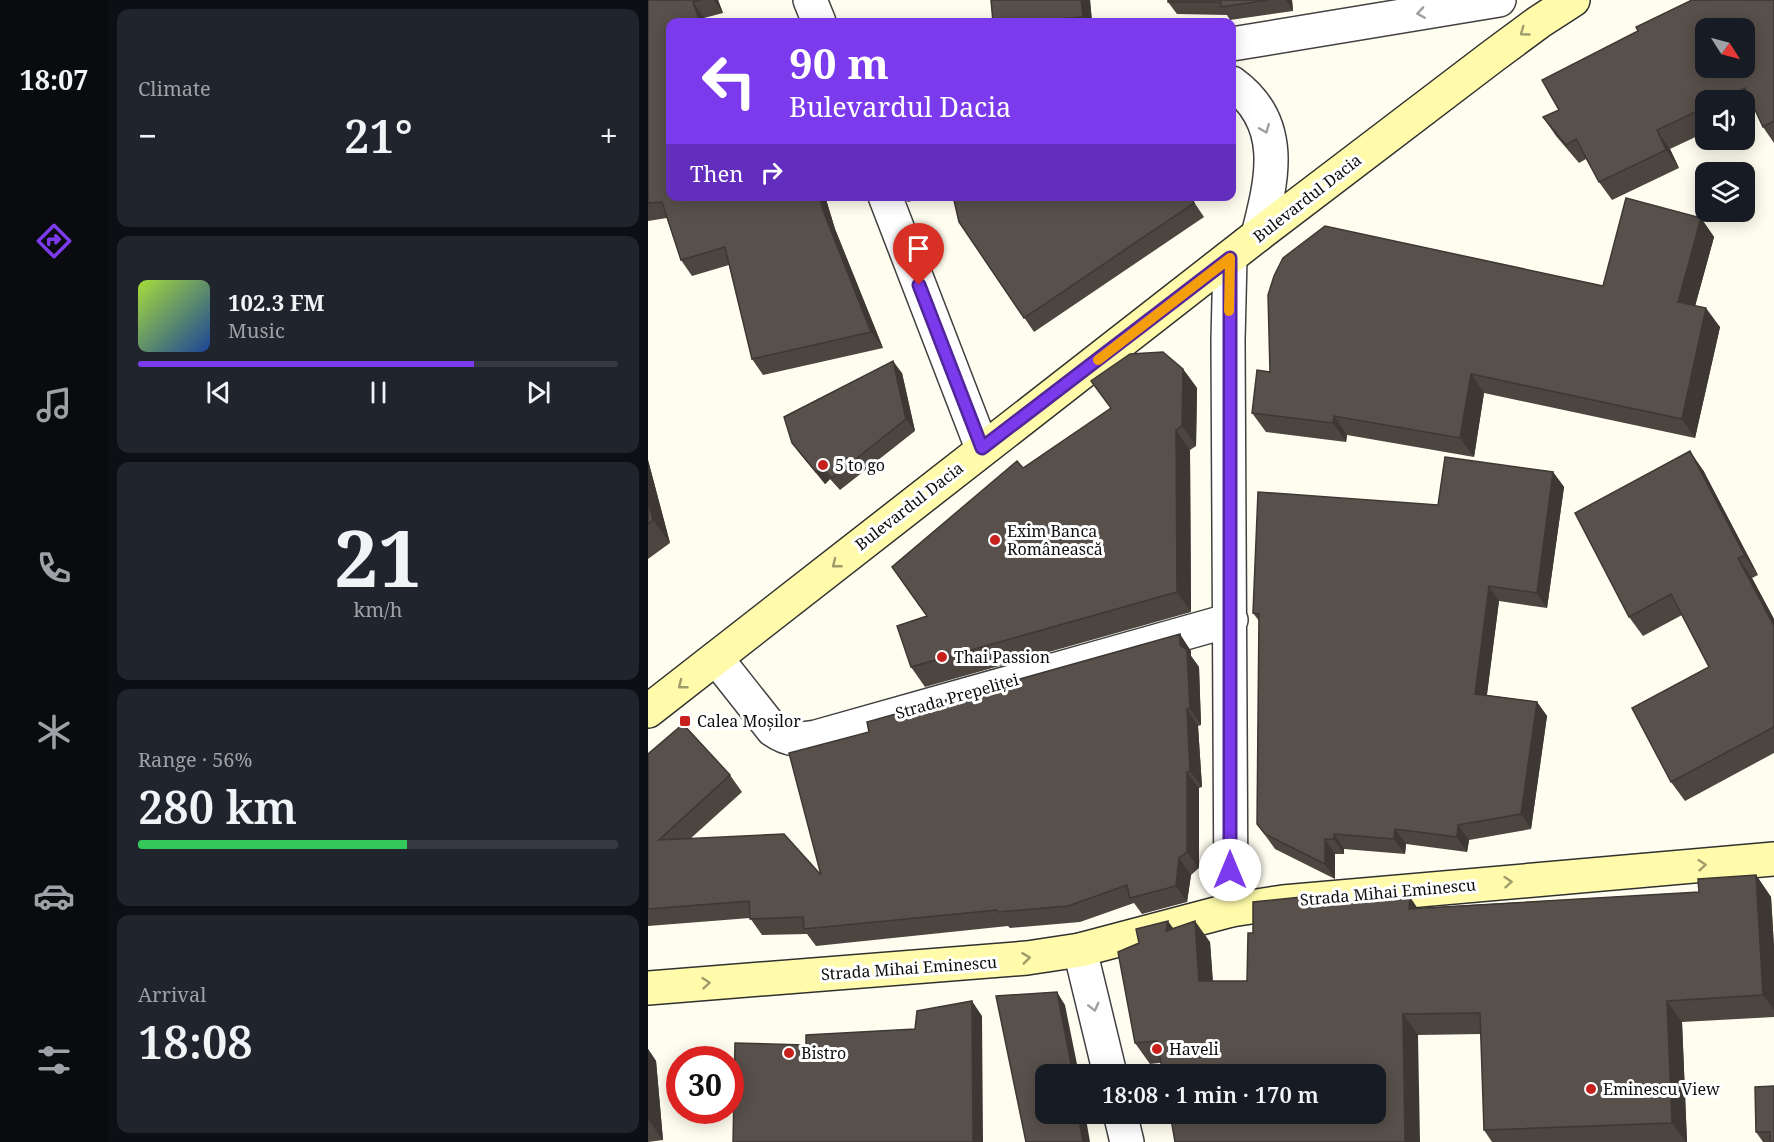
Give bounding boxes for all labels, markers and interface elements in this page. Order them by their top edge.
one-way arrow [1416,6,1426,19]
north arrow [1695,18,1755,78]
map controls [1695,18,1755,222]
one-way arrow [1520,25,1531,36]
text: 90 m [789,34,889,91]
icon: left [690,42,768,120]
text: 18:07 [19,61,89,98]
text: Climate [138,75,211,102]
text: Bulevardul Dacia [789,88,1011,125]
button: sound [1695,90,1755,150]
text: 21° [344,105,413,166]
text: − [138,113,157,158]
text: + [600,113,618,158]
one-way arrow [1258,124,1271,134]
street label: Bulevardul Dacia [1248,149,1366,247]
icon: right [755,156,788,189]
text: Then [690,158,743,188]
button: layers [1695,162,1755,222]
icon: directions [33,220,75,262]
pin [893,223,944,285]
icon: arrive [902,232,935,265]
text: 102.3 FM [228,287,325,317]
text: Music [228,317,285,344]
icon: previous [202,376,235,409]
icon: pause [362,376,395,409]
icon: next [522,376,555,409]
icon: music [33,384,75,426]
place label: 5 to go [835,454,885,476]
street label: Bulevardul Dacia [850,457,968,555]
marker: 5 to go [816,458,830,472]
text: 21 [334,504,422,610]
place label: Exim Banca Românească [1007,520,1103,560]
marker: Exim Banca Românească [988,533,1002,547]
icon: phone [33,547,75,589]
one-way arrow [831,557,842,568]
text: km/h [353,596,403,623]
place label: Thai Passion [954,646,1050,668]
marker: Thai Passion [935,650,949,664]
street label: Strada Prepeliței [893,668,1021,724]
one-way arrow [678,677,689,688]
place label: Calea Moșilor [697,710,801,732]
icon: climate [33,711,75,753]
marker: Calea Moșilor [678,714,692,728]
text: Range · 56% [138,746,252,773]
text: 280 km [138,776,297,837]
position arrow [1198,838,1262,902]
one-way arrow [1698,859,1707,872]
street label: Strada Mihai Eminescu [1299,873,1477,911]
icon: car [33,875,75,917]
one-way arrow [1503,876,1512,889]
street label: Strada Mihai Eminescu [820,951,998,985]
one-way arrow [1022,953,1031,965]
one-way arrow [702,976,711,989]
text: Arrival [138,981,206,1008]
one-way arrow [1087,1001,1100,1011]
text: 18:08 [138,1011,253,1072]
place label: Haveli [1169,1038,1219,1060]
icon: filters [33,1039,75,1081]
place label: Bistro [801,1042,846,1064]
marker: Haveli [1150,1042,1164,1056]
speed limit sign: 30 [666,1046,744,1124]
marker: Bistro [782,1046,796,1060]
place label: Eminescu View [1603,1078,1720,1100]
text: 18:08 · 1 min · 170 m [1102,1079,1319,1109]
marker: Eminescu View [1584,1082,1598,1096]

